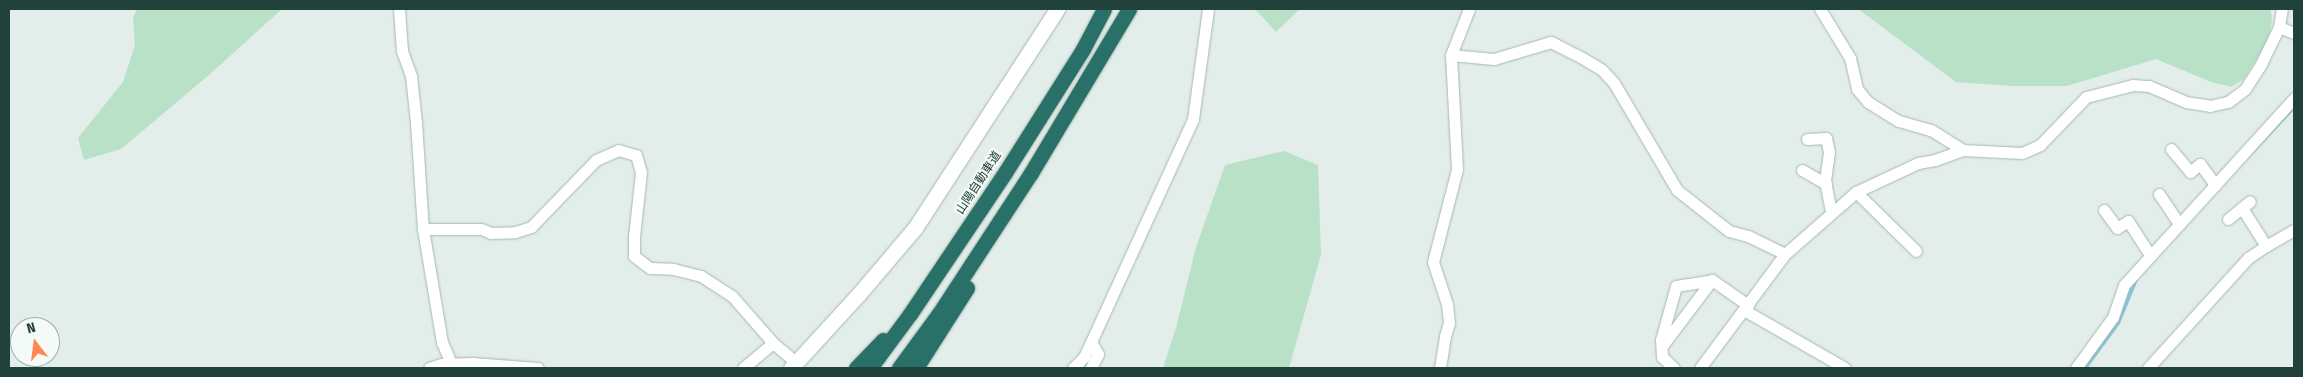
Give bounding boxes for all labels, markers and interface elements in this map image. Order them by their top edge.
street label: 山陽自動車道 [953,149,1005,217]
north arrow [10,317,60,367]
text: N [25,319,37,337]

